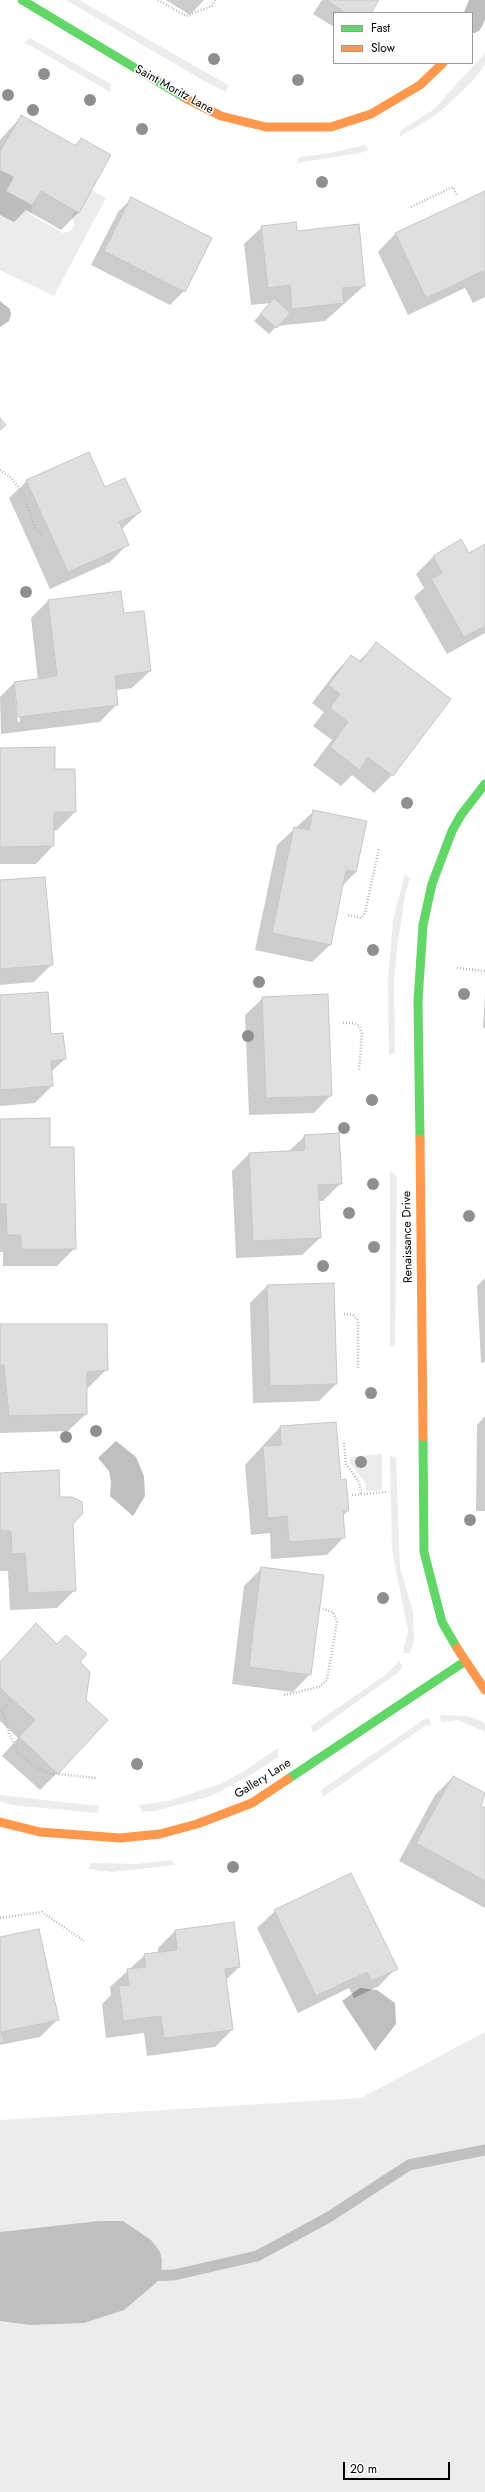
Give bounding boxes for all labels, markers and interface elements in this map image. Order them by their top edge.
legend [333,12,473,64]
text: Fast [371,19,390,37]
text: Slow [371,39,395,57]
street label: Saint Moritz Lane [132,63,216,117]
street label: Renaissance Drive [400,1191,416,1283]
street label: Gallery Lane [232,1756,294,1802]
scale bar [345,2454,452,2480]
text: 20 m [350,2460,377,2478]

